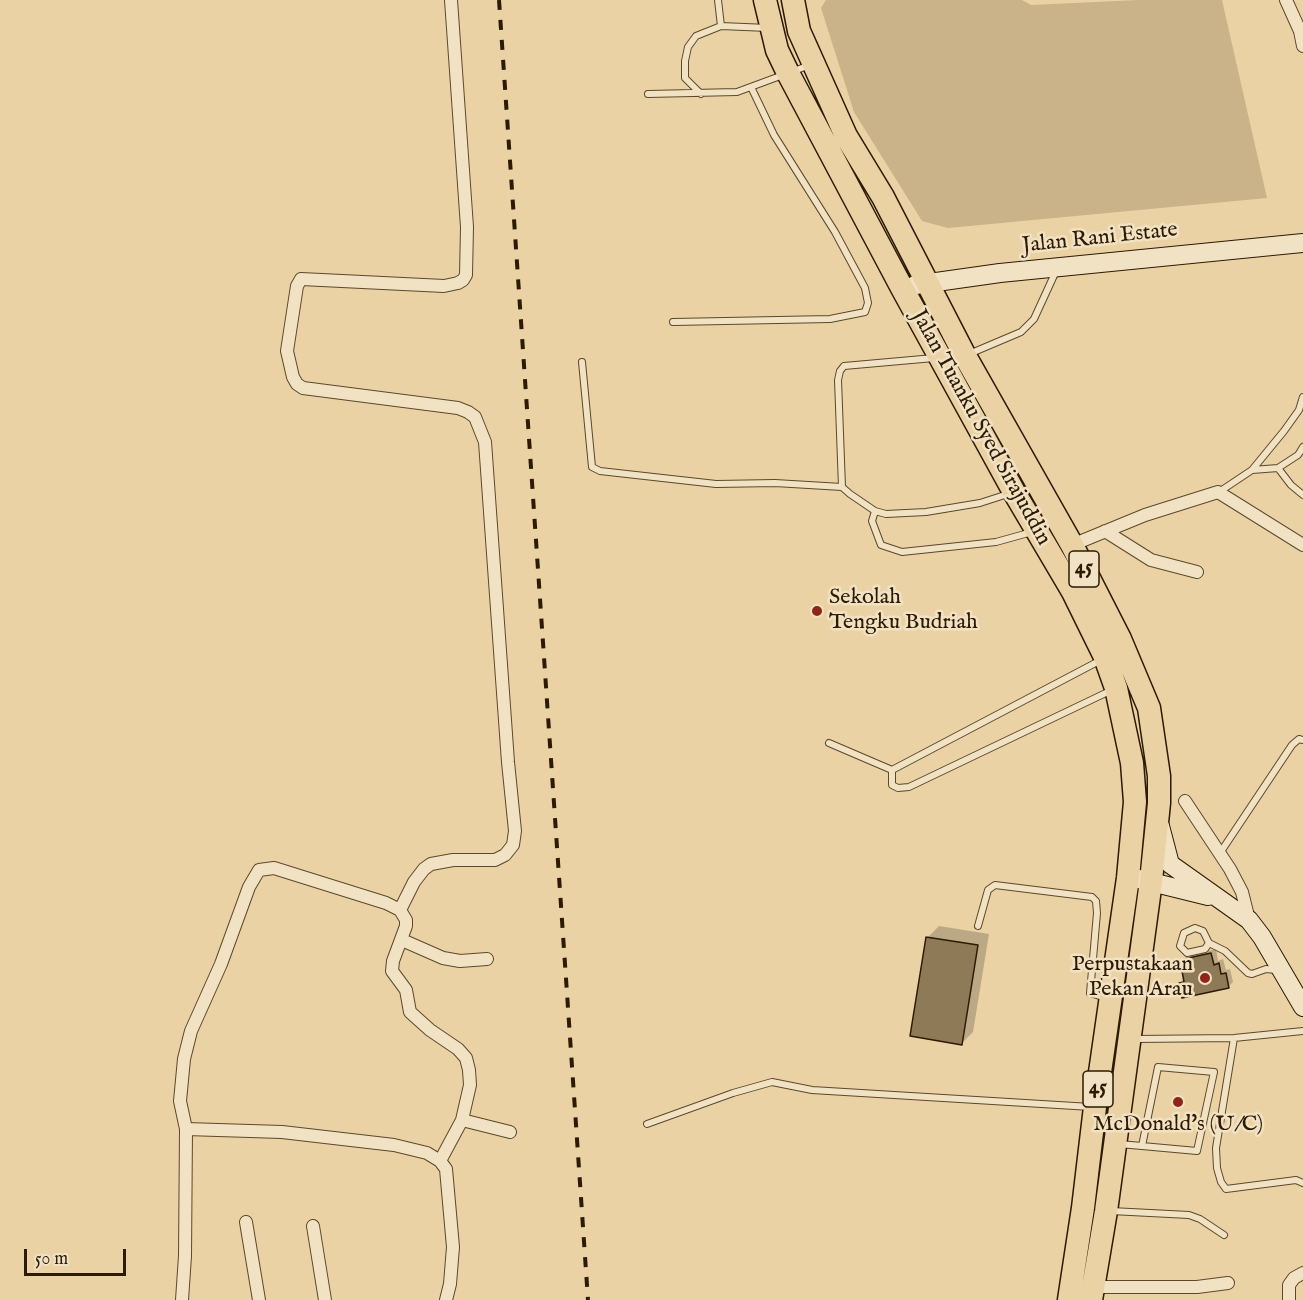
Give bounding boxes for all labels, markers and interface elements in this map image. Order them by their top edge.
street label: Jalan Rani Estate [1021,218,1179,260]
street label: Jalan Tuanku Syed Sirajuddin [904,306,1056,550]
road number: 45 [1069,551,1099,587]
place label: Sekolah Tengku Budriah [829,585,978,636]
marker: Sekolah Tengku Budriah [810,604,824,618]
place label: Perpustakaan Pekan Arau [1072,952,1193,1004]
marker: Perpustakaan Pekan Arau [1198,971,1212,985]
road number: 45 [1083,1071,1113,1107]
marker: McDonald's (U/C) [1171,1095,1185,1109]
place label: McDonald's (U/C) [1093,1112,1263,1138]
scale bar [27,1237,129,1275]
text: 50 m [35,1248,68,1271]

